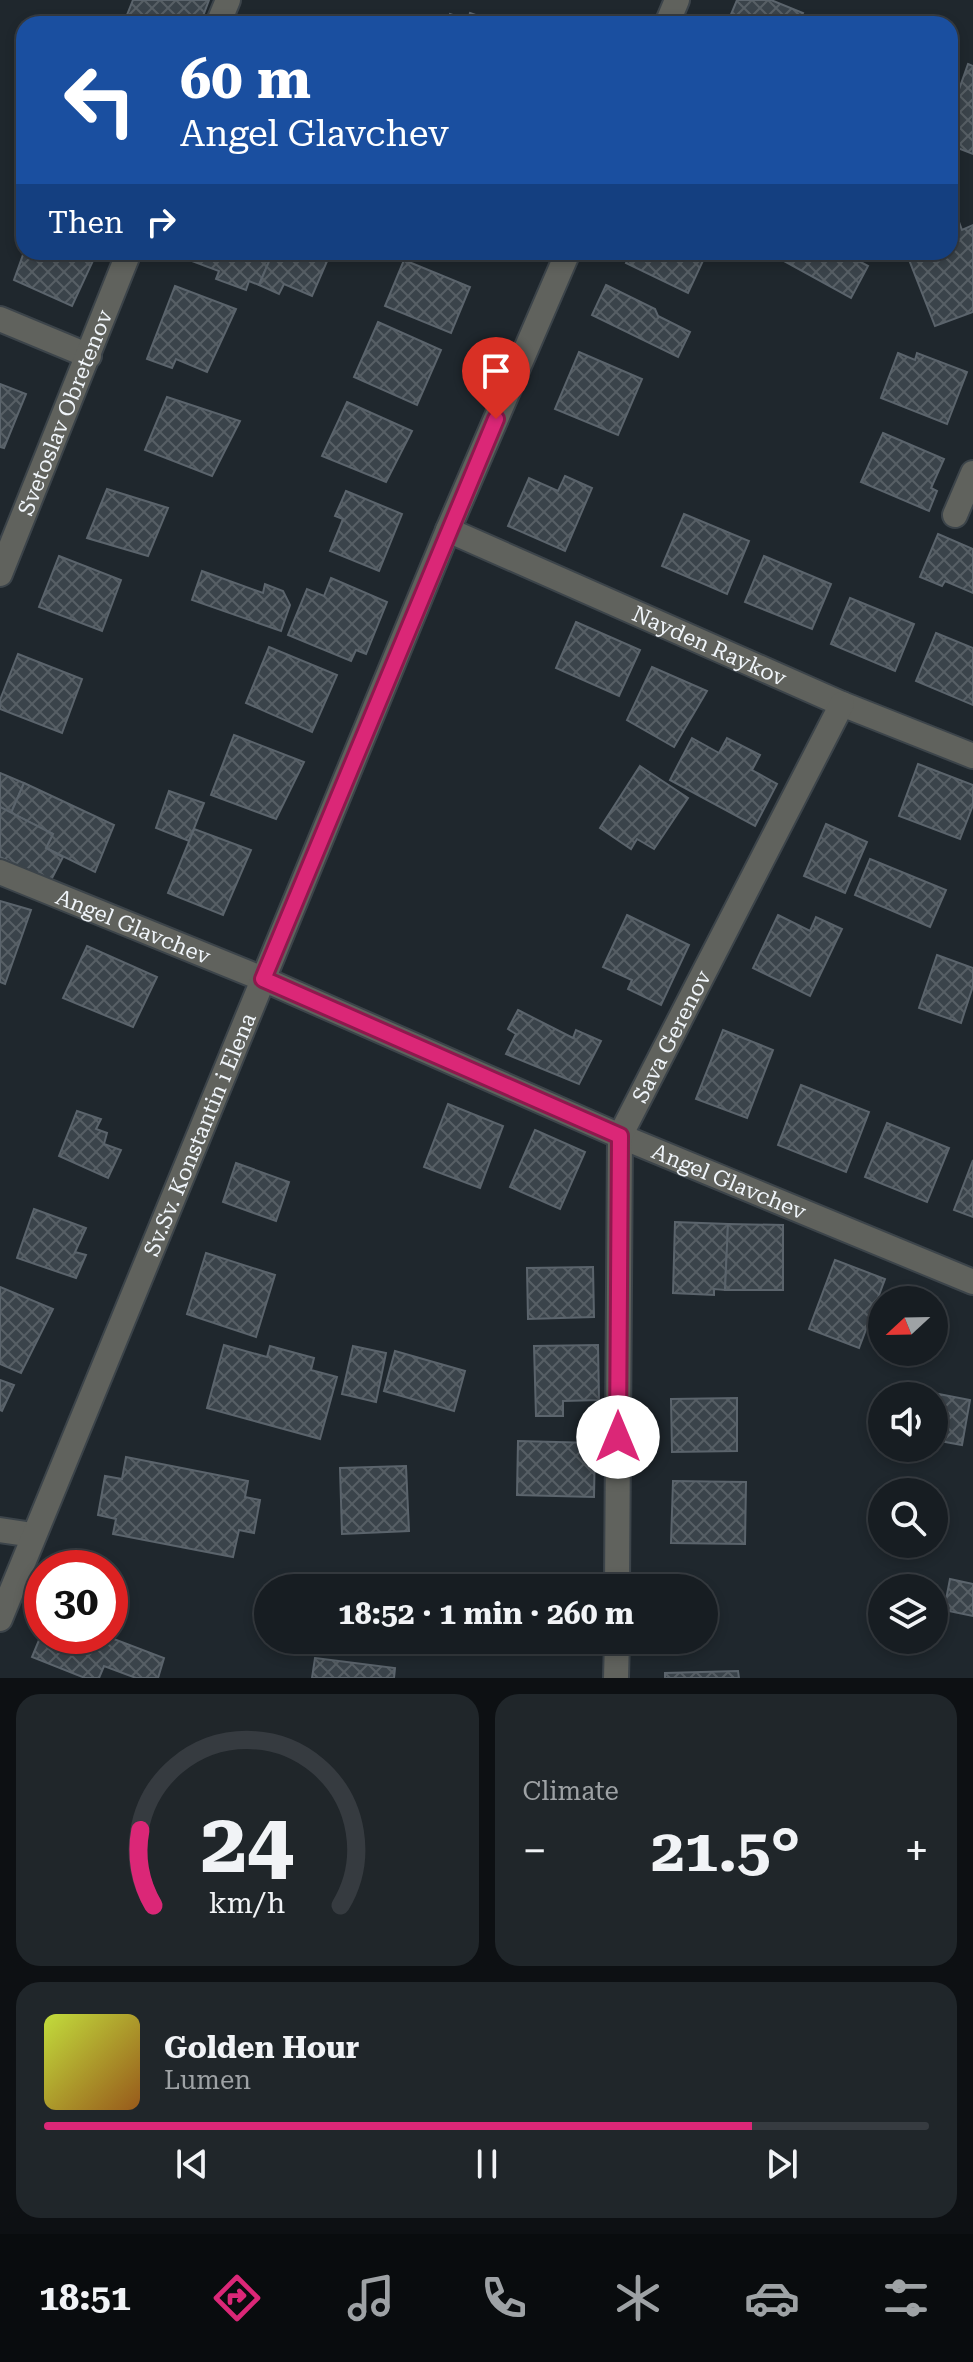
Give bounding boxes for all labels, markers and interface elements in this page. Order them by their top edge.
text: 60 m [180,46,311,112]
icon: left [48,48,152,152]
text: Angel Glavchev [180,113,449,155]
icon: right [139,200,183,244]
text: Then [48,205,123,240]
street label: Svetoslav Obretenov [12,306,117,519]
pin [462,337,530,419]
icon: arrive [474,349,518,393]
street label: Nayden Raykov [629,601,791,691]
street label: Angel Glavchev [53,884,214,969]
street label: Sava Gerenov [627,966,716,1107]
street label: Sv.Sv. Konstantin i Elena [138,1009,261,1260]
street label: Angel Glavchev [648,1138,810,1224]
north arrow [868,1286,948,1366]
map controls [868,1286,948,1654]
button: sound [868,1382,948,1462]
position arrow [576,1395,660,1479]
button: search [868,1478,948,1558]
speed limit sign: 30 [24,1550,128,1654]
button: layers [868,1574,948,1654]
text: 18:52 · 1 min · 260 m [338,1596,634,1631]
text: Climate [523,1776,619,1806]
text: 24 [201,1795,294,1892]
text: 21.5° [651,1815,801,1886]
text: − [523,1825,547,1877]
text: + [904,1825,929,1877]
text: km/h [209,1886,286,1920]
text: Golden Hour [164,2030,359,2065]
text: Lumen [164,2065,251,2095]
icon: previous [170,2142,214,2186]
icon: pause [465,2142,509,2186]
icon: next [760,2142,804,2186]
icon: directions [209,2270,265,2326]
icon: music [343,2270,399,2326]
icon: phone [476,2270,532,2326]
icon: climate [610,2270,666,2326]
icon: car [744,2270,800,2326]
icon: filters [878,2270,934,2326]
text: 18:51 [39,2277,131,2319]

